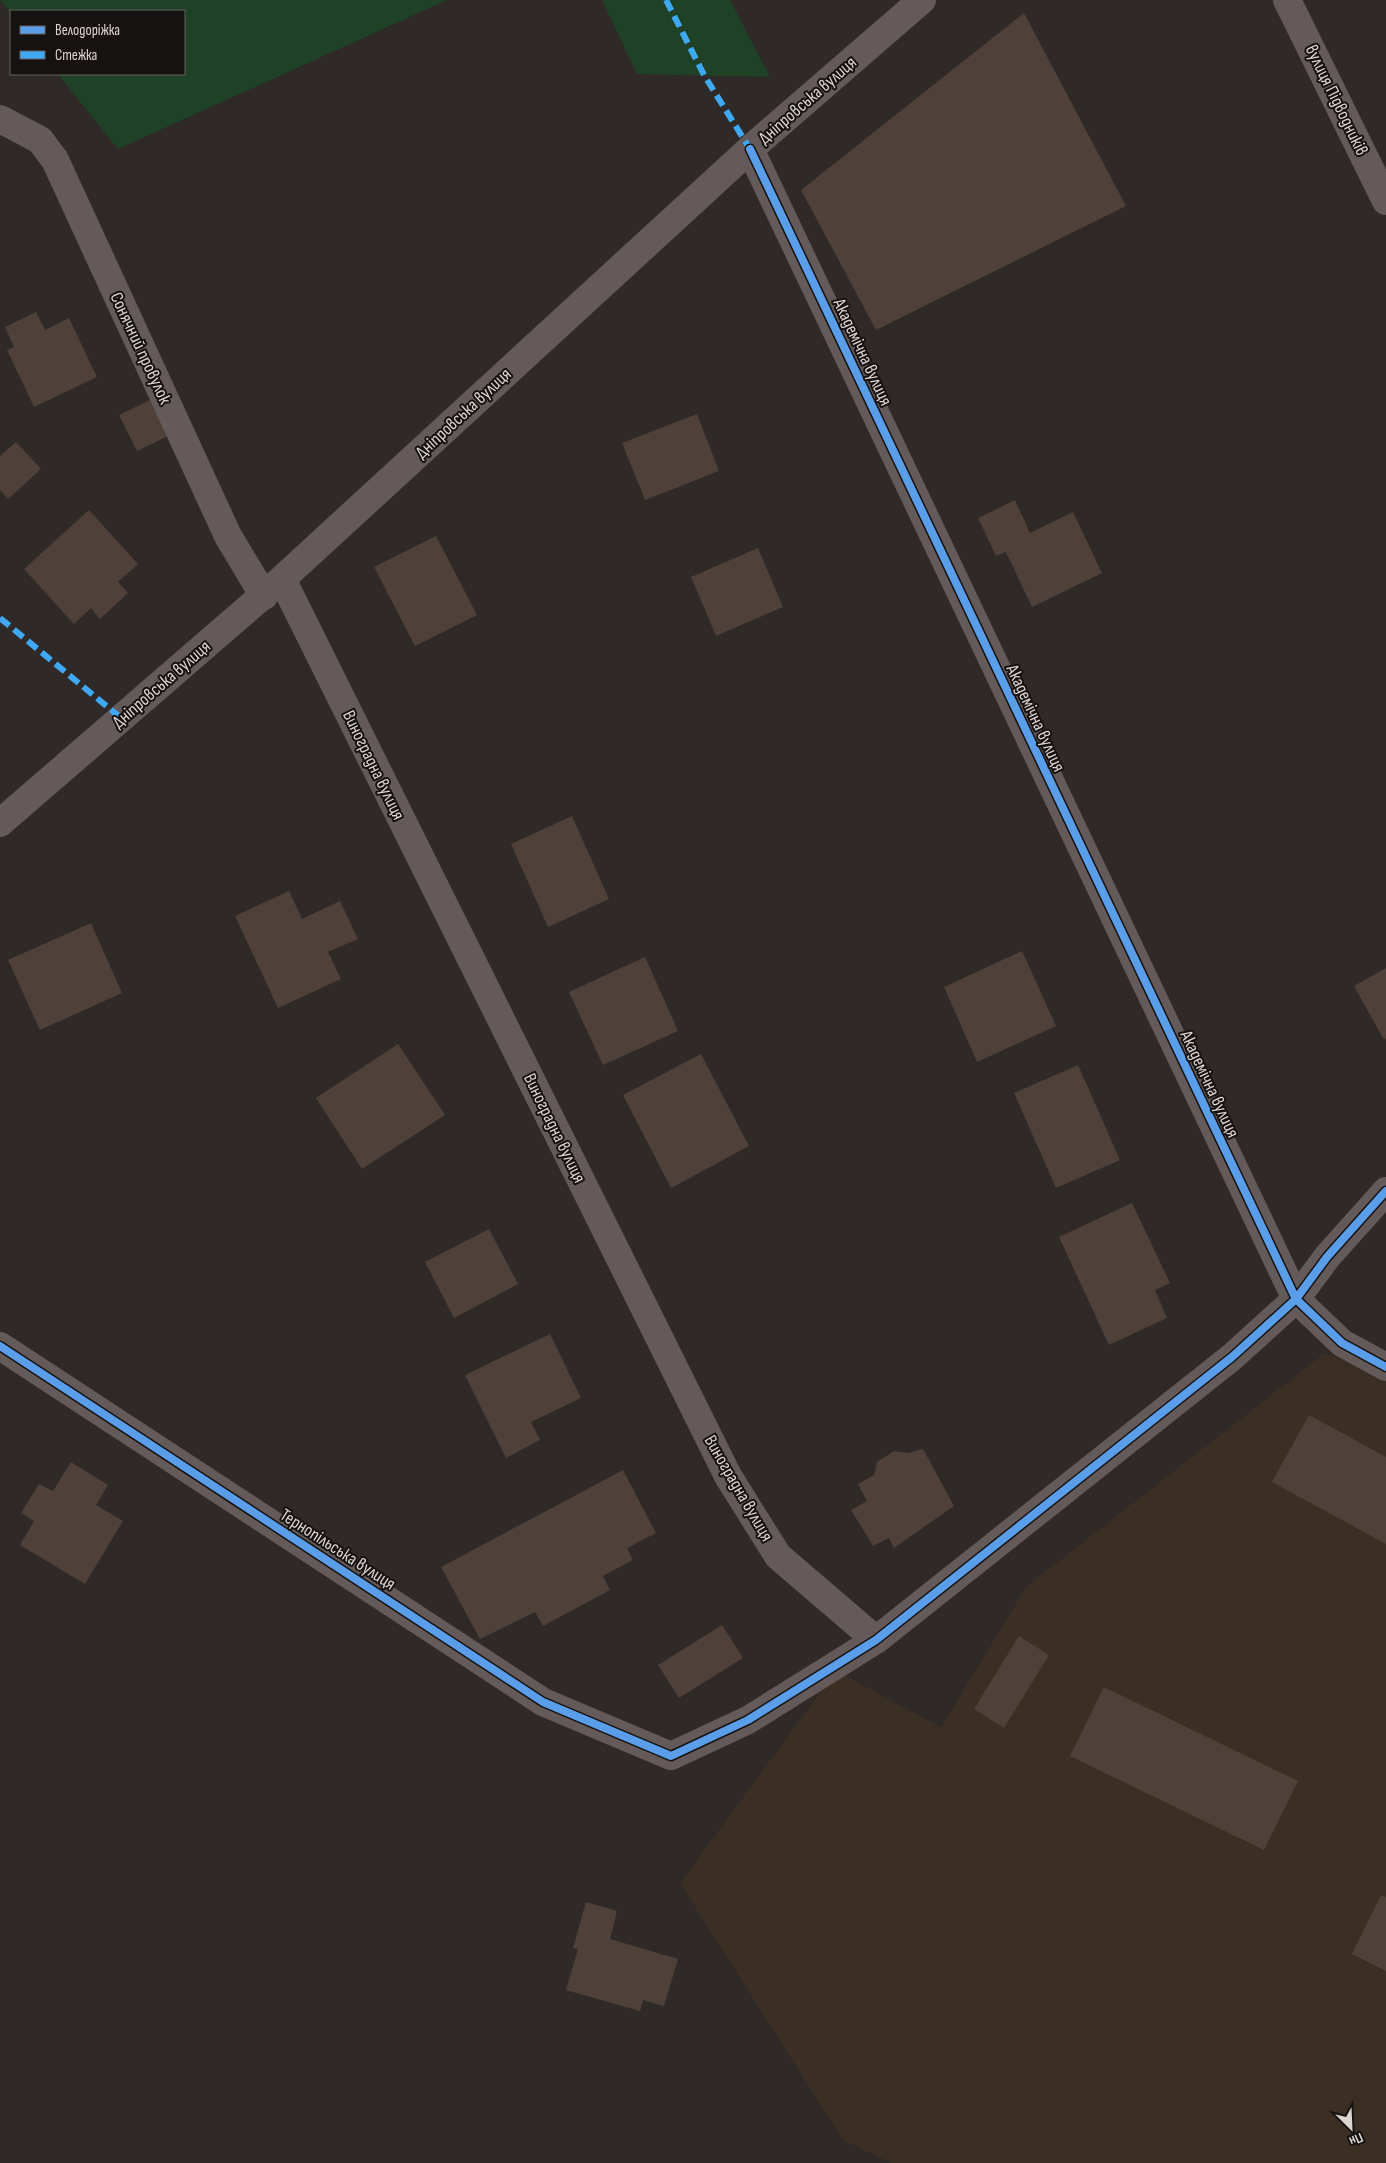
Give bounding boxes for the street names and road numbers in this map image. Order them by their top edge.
street label: вулиця Підводників [1301,41,1372,159]
street label: Дніпровська вулиця [754,52,861,149]
street label: Сонячний провулок [105,289,176,408]
street label: Академічна вулиця [828,294,897,409]
street label: Дніпровська вулиця [411,364,516,463]
street label: Дніпровська вулиця [108,636,215,733]
street label: Академічна вулиця [1001,660,1070,775]
street label: Виноградна вулиця [338,707,409,823]
street label: Академічна вулиця [1175,1026,1244,1141]
street label: Виноградна вулиця [519,1070,590,1186]
street label: Виноградна вулиця [700,1431,777,1545]
street label: Тернопільська вулиця [276,1504,399,1595]

